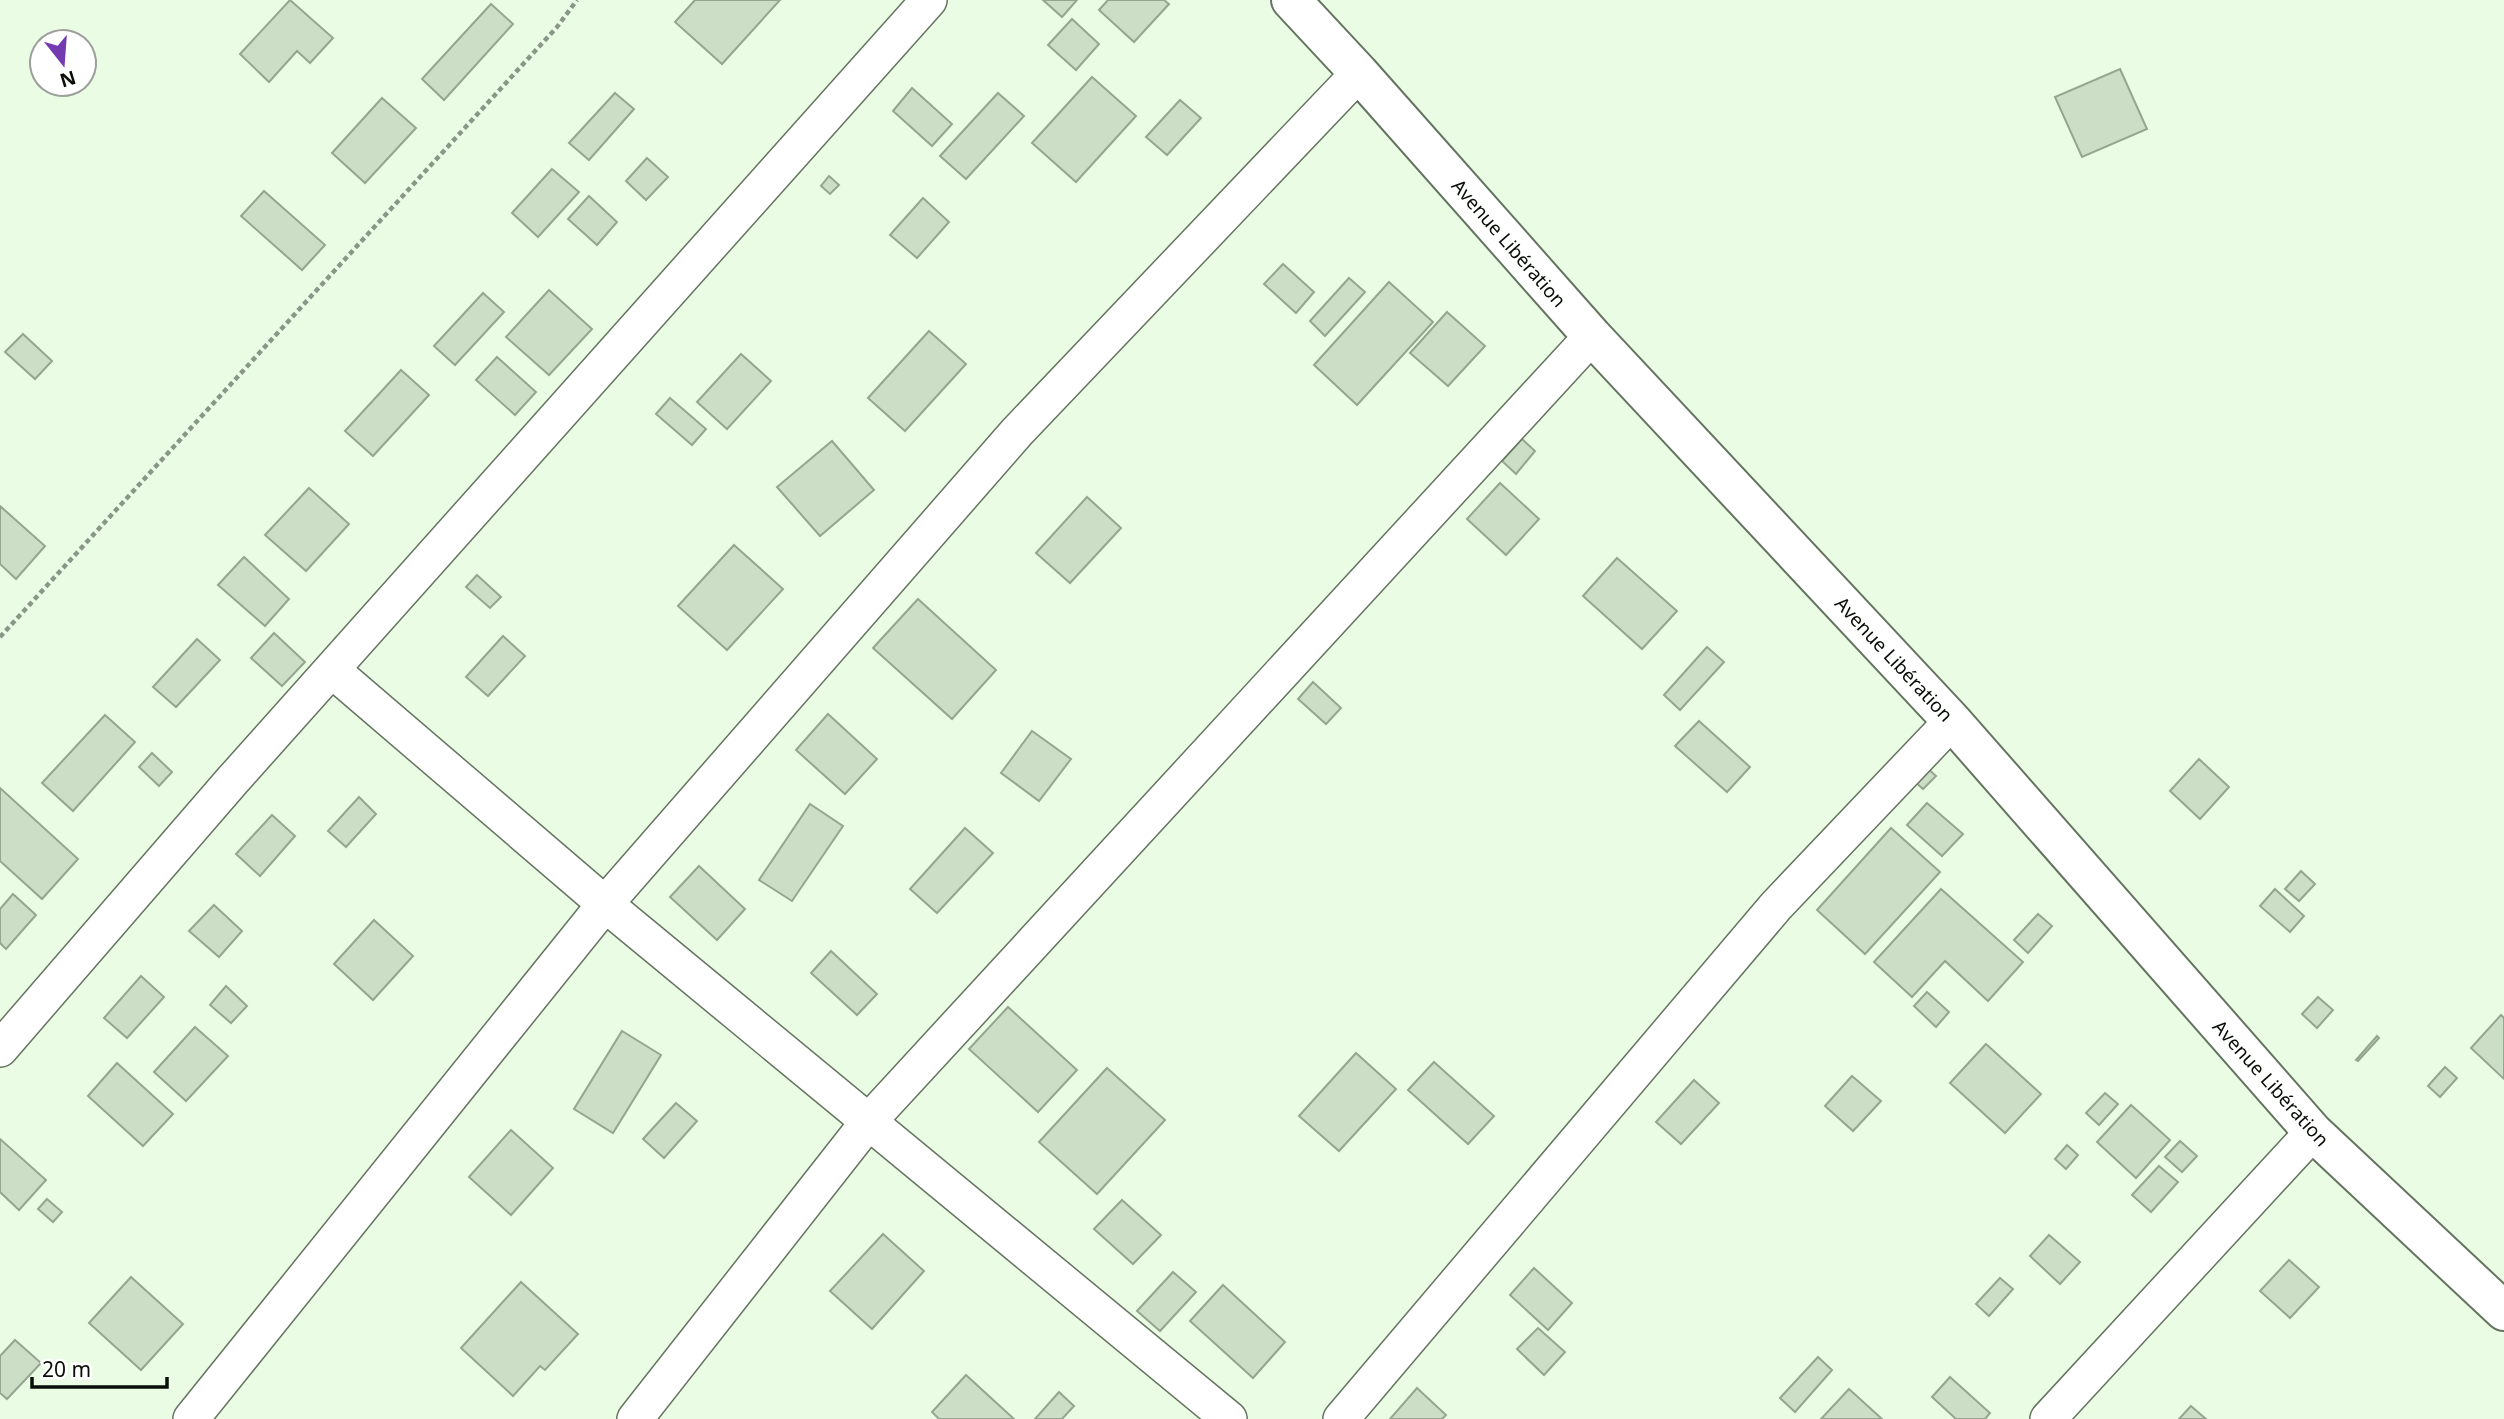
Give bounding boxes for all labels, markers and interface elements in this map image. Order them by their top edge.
north arrow [28,28,98,98]
text: N [57,65,79,94]
street label: Avenue Libération [1446,173,1572,313]
street label: Avenue Libération [1829,591,1959,727]
street label: Avenue Libération [2207,1014,2335,1152]
scale bar [32,1346,166,1390]
text: 20 m [42,1355,91,1383]

